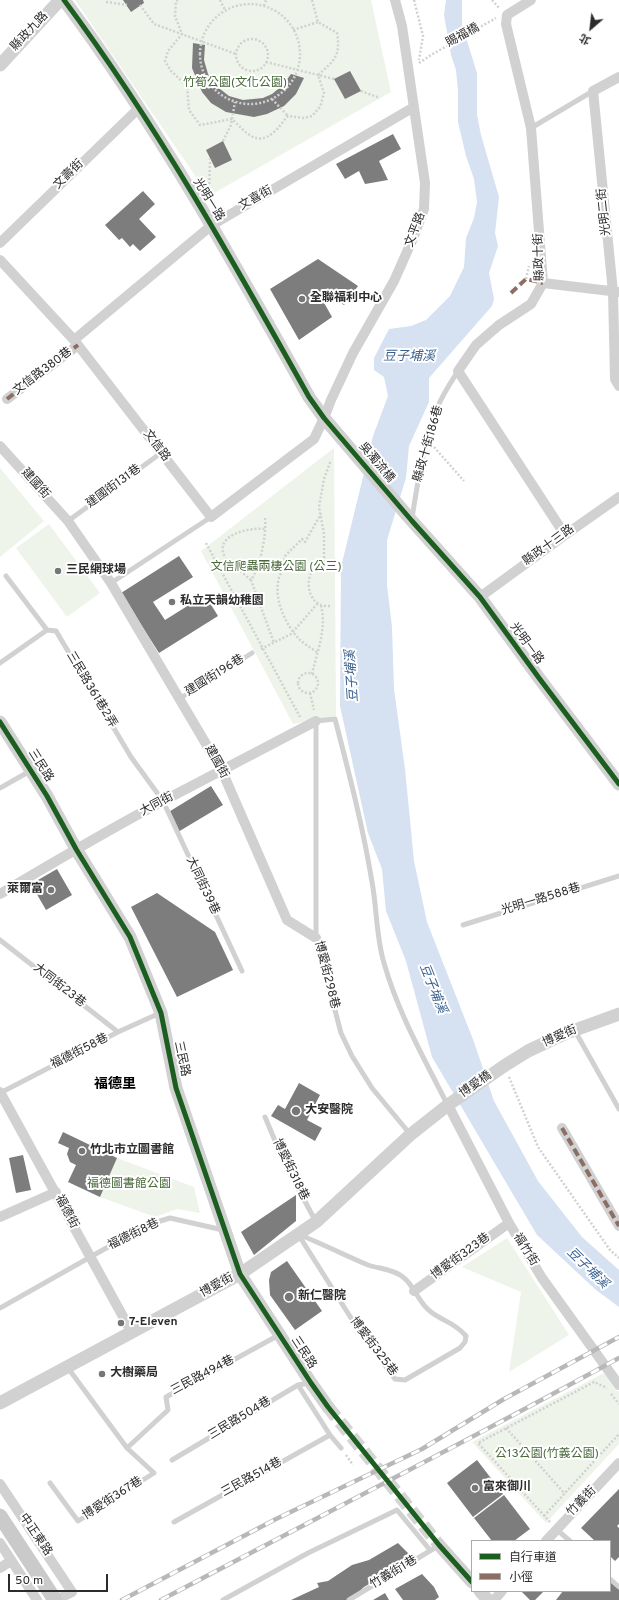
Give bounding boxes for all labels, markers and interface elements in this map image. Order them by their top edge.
north arrow [571,8,611,48]
street label: 縣政九路 [8,10,52,54]
street label: 賜福橋 [444,21,482,51]
text: 北 [577,30,594,47]
park label: 竹筍公園(文化公園) [183,77,287,91]
street label: 文壽街 [51,157,87,193]
street label: 光明一路 [189,176,227,224]
street label: 文喜街 [237,184,275,214]
street label: 光明二街 [595,187,615,237]
street label: 文平路 [403,211,429,249]
street label: 縣政十街 [532,233,548,281]
place label: 全聯福利中心 [310,292,382,306]
marker: 全聯福利中心 [297,294,307,304]
street label: 文信路380巷 [11,345,75,399]
water label: 豆子埔溪 [383,349,435,365]
street label: 縣政十街186巷 [411,404,447,484]
street label: 文信路 [139,427,173,465]
street label: 吳濁流橋 [355,440,397,486]
street label: 建國街131巷 [84,462,144,512]
street label: 建國街 [18,466,52,502]
street label: 縣政十三路 [520,523,578,569]
park label: 文信爬蟲兩棲公園 (公三) [210,561,342,575]
place label: 三民網球場 [66,564,126,578]
marker: 三民網球場 [53,566,63,576]
place label: 私立天韻幼稚園 [180,595,264,609]
marker: 私立天韻幼稚園 [167,597,177,607]
street label: 光明一路 [506,620,546,668]
street label: 三民路361巷2弄 [63,649,119,731]
water label: 豆子埔溪 [343,650,363,702]
street label: 建國街196巷 [183,652,247,700]
street label: 建國街 [201,743,231,781]
street label: 三民路 [24,747,56,785]
street label: 大同街 [138,790,176,820]
street label: 大同街39巷 [182,855,222,917]
street label: 光明一路588巷 [500,881,582,919]
place label: 萊爾富 [7,883,43,897]
marker: 萊爾富 [46,885,56,895]
street label: 博愛街298巷 [311,939,341,1011]
street label: 大同街23巷 [30,961,88,1011]
water label: 豆子埔溪 [415,962,449,1016]
street label: 博愛街 [541,1023,579,1051]
street label: 福德街58巷 [49,1031,111,1073]
street label: 三民路 [170,1040,192,1078]
street label: 博愛橋 [457,1069,495,1101]
district label: 福德里 [94,1077,136,1093]
place label: 大安醫院 [305,1104,353,1118]
marker: 大安醫院 [290,1105,302,1117]
street label: 博愛街318巷 [269,1137,311,1203]
place label: 竹北市立圖書館 [90,1144,174,1158]
marker: 竹北市立圖書館 [77,1146,87,1156]
park label: 福德圖書館公園 [87,1178,171,1192]
street label: 福德街 [51,1193,81,1231]
street label: 福德街8巷 [106,1216,162,1254]
street label: 博愛街323巷 [429,1231,493,1283]
street label: 福竹街 [509,1231,541,1269]
water label: 豆子埔溪 [563,1245,611,1293]
street label: 博愛街 [198,1271,236,1301]
place label: 新仁醫院 [298,1290,346,1304]
marker: 新仁醫院 [283,1291,295,1303]
street label: 博愛街325巷 [346,1315,400,1379]
place label: 7-Eleven [129,1316,178,1330]
marker: 7-Eleven [116,1318,126,1328]
street label: 三民路 [287,1334,319,1372]
street label: 三民路494巷 [169,1353,237,1399]
place label: 大樹藥局 [110,1367,158,1381]
marker: 大樹藥局 [97,1369,107,1379]
street label: 三民路504巷 [206,1395,274,1443]
park label: 公13公園(竹義公園) [495,1448,599,1462]
street label: 三民路514巷 [219,1455,285,1501]
street label: 博愛街367巷 [80,1474,146,1524]
place label: 富來御川 [483,1481,531,1495]
marker: 富來御川 [470,1483,480,1493]
street label: 竹義街 [564,1484,600,1520]
street label: 中正東路 [16,1511,54,1559]
legend [471,1540,611,1592]
text: 自行車道 [509,1550,557,1566]
street label: 竹義街1巷 [368,1553,420,1593]
scale bar [10,1566,110,1592]
text: 小徑 [509,1570,533,1586]
text: 50 m [15,1573,43,1589]

